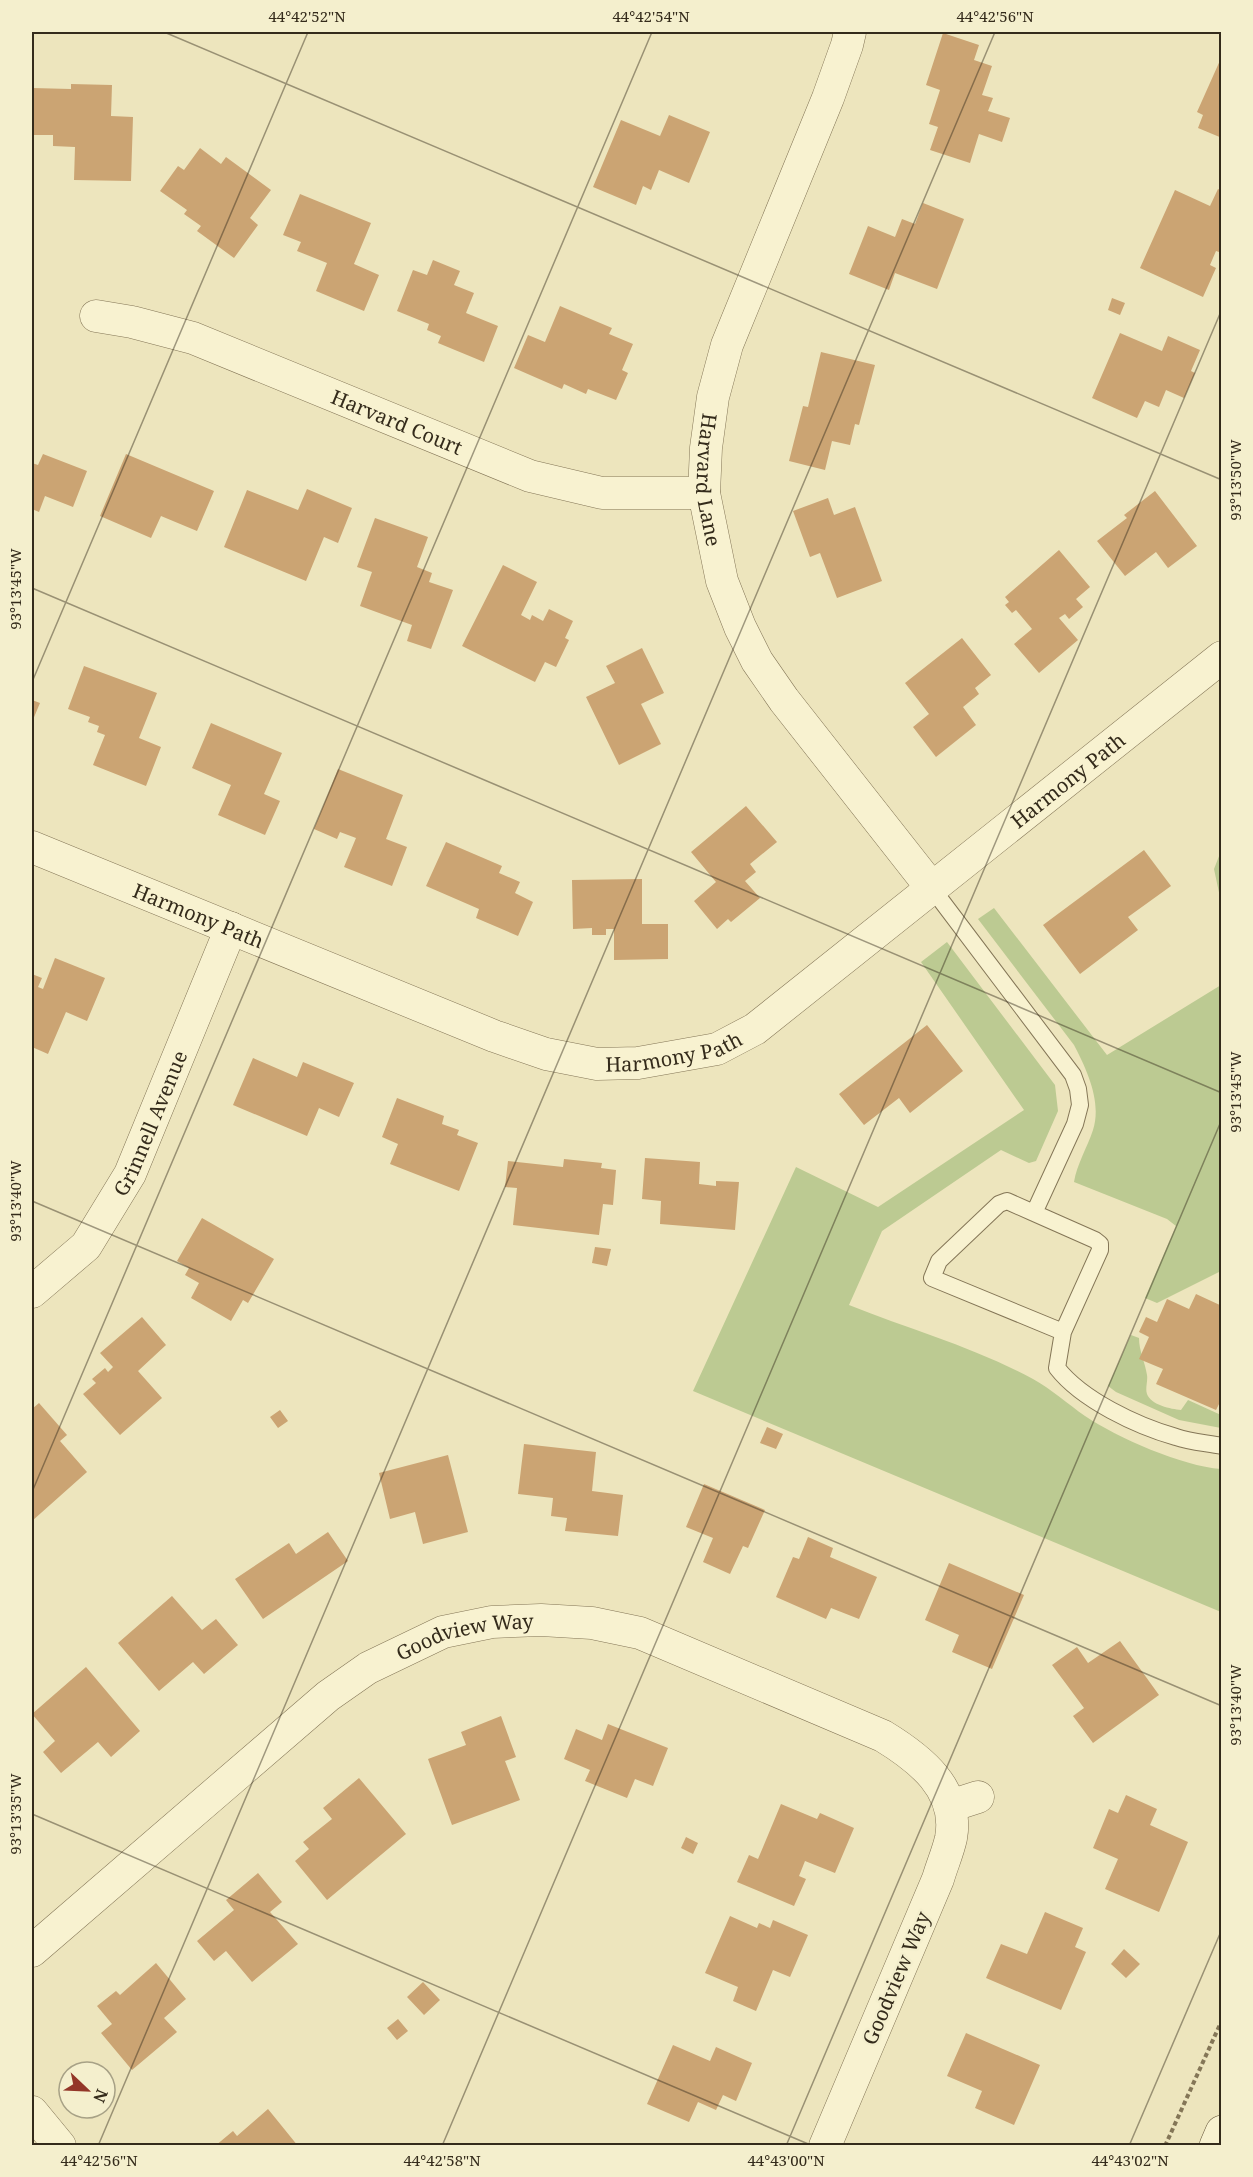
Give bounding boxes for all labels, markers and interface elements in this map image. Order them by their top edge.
text: 44°42'52"N [268,6,346,26]
text: 44°42'54"N [612,6,690,26]
text: 44°42'56"N [956,6,1034,26]
street label: Harvard Court [327,383,467,460]
street label: Harvard Lane [690,412,728,549]
text: 93°13'50"W [1225,439,1245,521]
text: 93°13'45"W [5,548,25,630]
street label: Harmony Path [1005,726,1131,834]
street label: Harmony Path [129,876,268,954]
street label: Harmony Path [605,1025,747,1077]
street label: Grinnell Avenue [106,1046,193,1201]
text: 93°13'45"W [1225,1051,1245,1133]
text: 93°13'40"W [5,1160,25,1242]
street label: Goodview Way [391,1607,535,1666]
text: 93°13'40"W [1225,1664,1245,1746]
text: 93°13'35"W [5,1773,25,1855]
street label: Goodview Way [856,1907,937,2049]
north arrow [57,2060,117,2120]
text: N [88,2086,113,2106]
text: 44°42'56"N [60,2150,138,2170]
text: 44°42'58"N [403,2150,481,2170]
text: 44°43'00"N [747,2150,825,2170]
text: 44°43'02"N [1091,2150,1169,2170]

